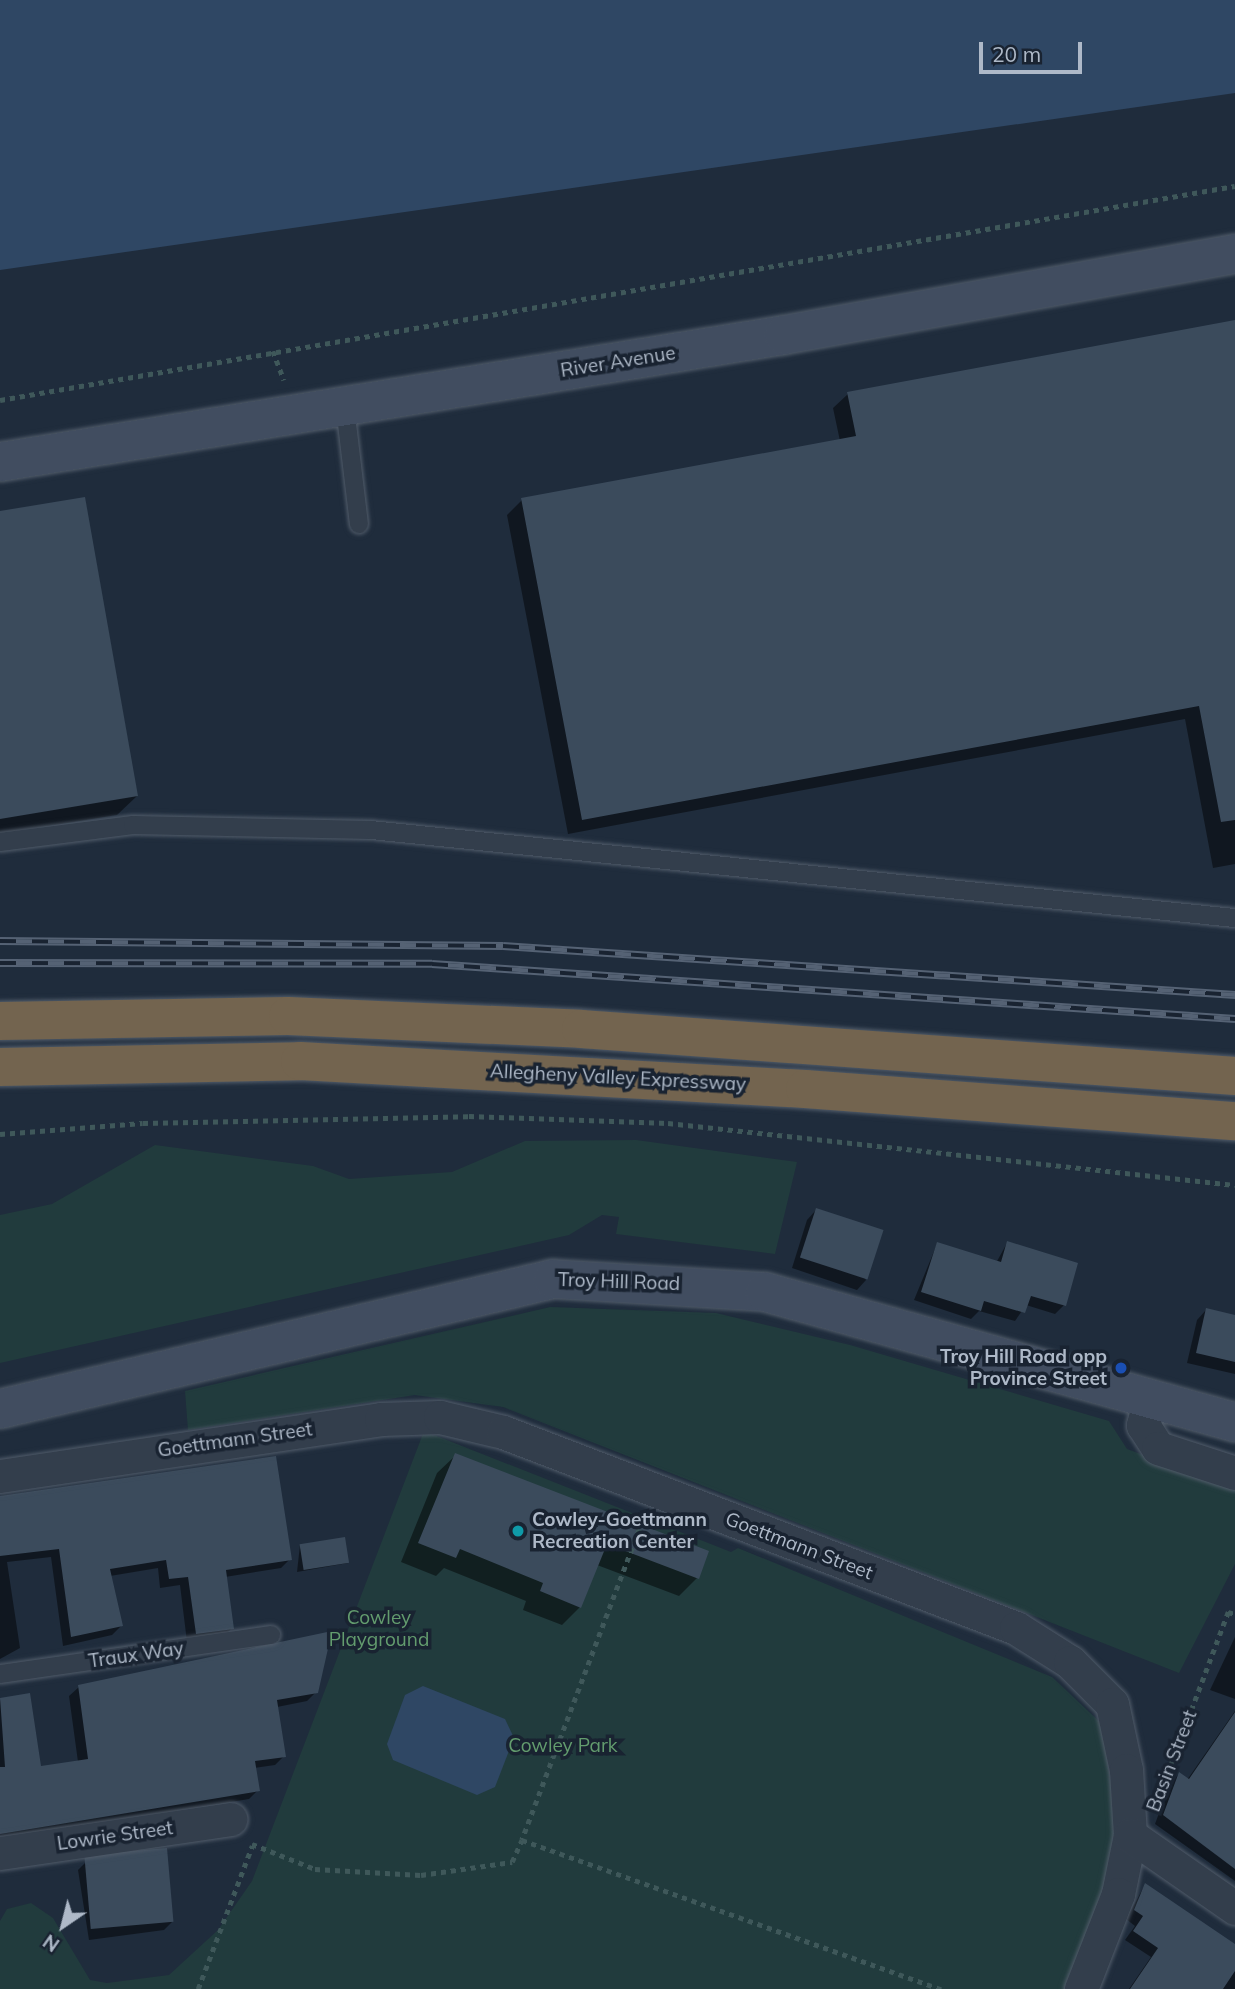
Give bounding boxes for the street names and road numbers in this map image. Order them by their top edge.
street label: River Avenue [559,342,677,382]
street label: Allegheny Valley Expressway [489,1060,747,1096]
street label: Troy Hill Road [558,1268,680,1296]
street label: Goettmann Street [156,1418,314,1462]
street label: Goettmann Street [722,1507,876,1585]
street label: Traux Way [87,1637,185,1673]
street label: Basin Street [1142,1707,1202,1815]
street label: Lowrie Street [56,1817,174,1855]

